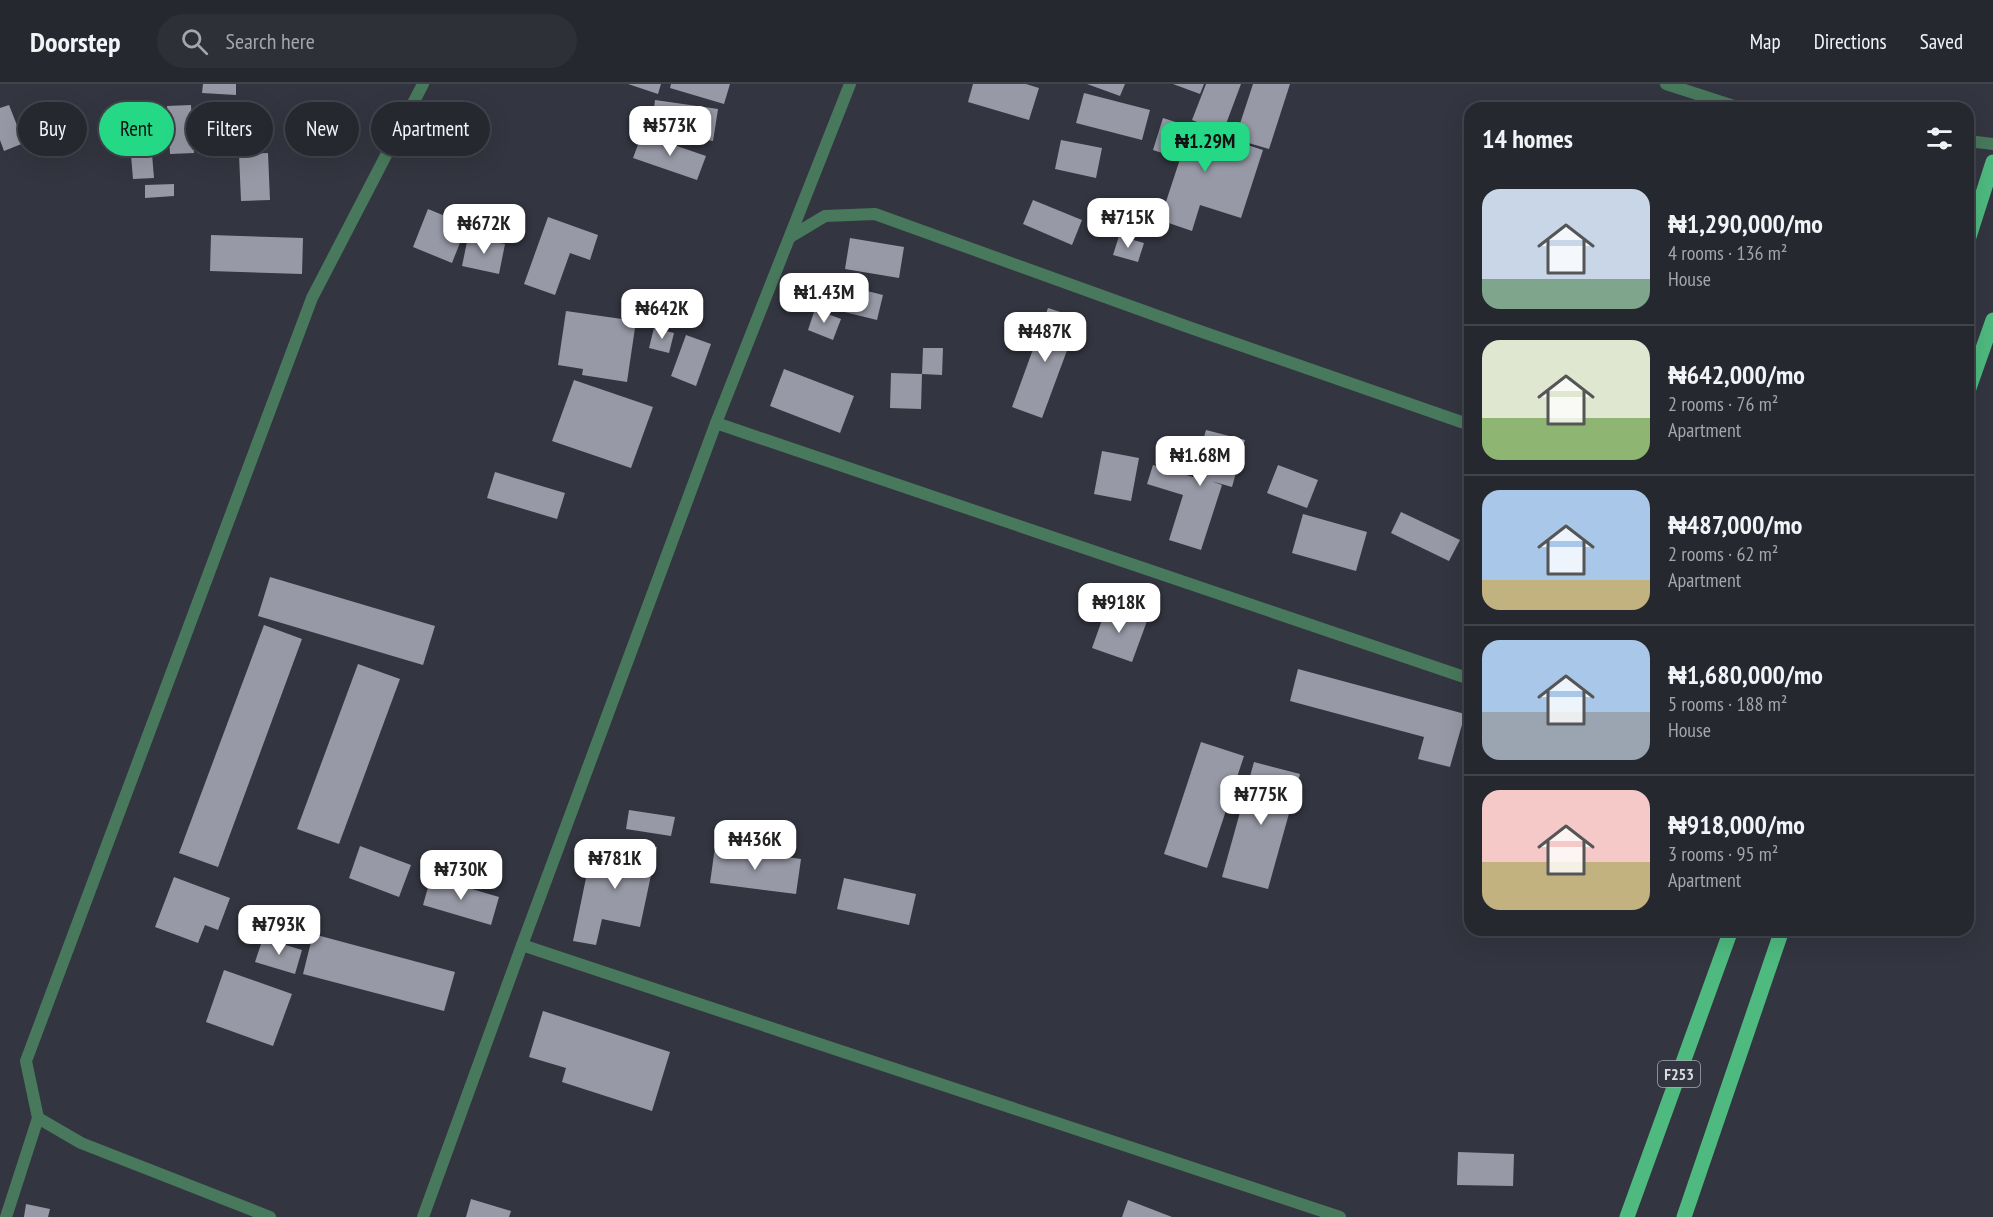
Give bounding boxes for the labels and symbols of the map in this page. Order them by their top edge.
pin: ₦573K [628,106,712,157]
pin: ₦1.29M [1156,122,1254,173]
pin: ₦715K [1086,198,1170,249]
pin: ₦672K [442,204,526,255]
pin: ₦1.43M [775,273,873,324]
pin: ₦642K [620,289,704,340]
pin: ₦487K [1003,312,1087,363]
pin: ₦1.68M [1151,436,1249,487]
pin: ₦918K [1077,583,1161,634]
pin: ₦775K [1219,775,1303,826]
pin: ₦436K [713,820,797,871]
pin: ₦781K [573,839,657,890]
pin: ₦730K [419,850,503,901]
pin: ₦793K [237,905,321,956]
road number: F253 [1658,1061,1700,1087]

